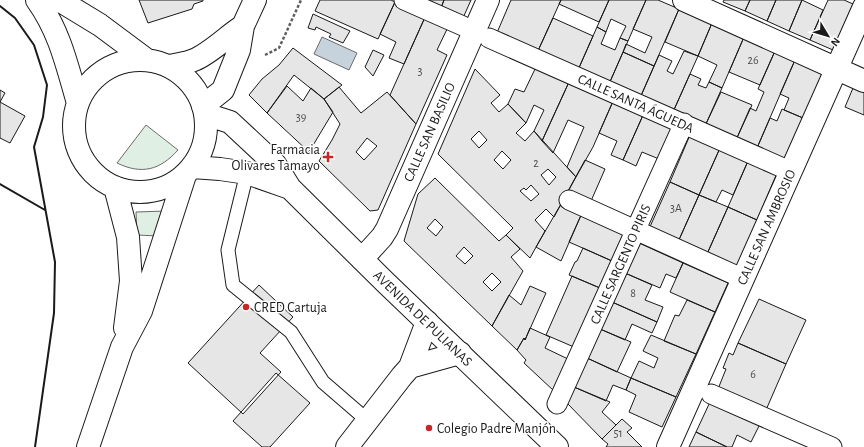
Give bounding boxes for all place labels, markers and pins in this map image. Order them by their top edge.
place label: Farmacia Olivares Tamayo [231,143,321,173]
marker: Farmacia Olivares Tamayo [323,152,333,162]
place label: CRED Cartuja [254,301,328,315]
marker: CRED Cartuja [241,302,251,312]
place label: Colegio Padre Manjón [437,422,556,436]
marker: Colegio Padre Manjón [424,423,434,433]

